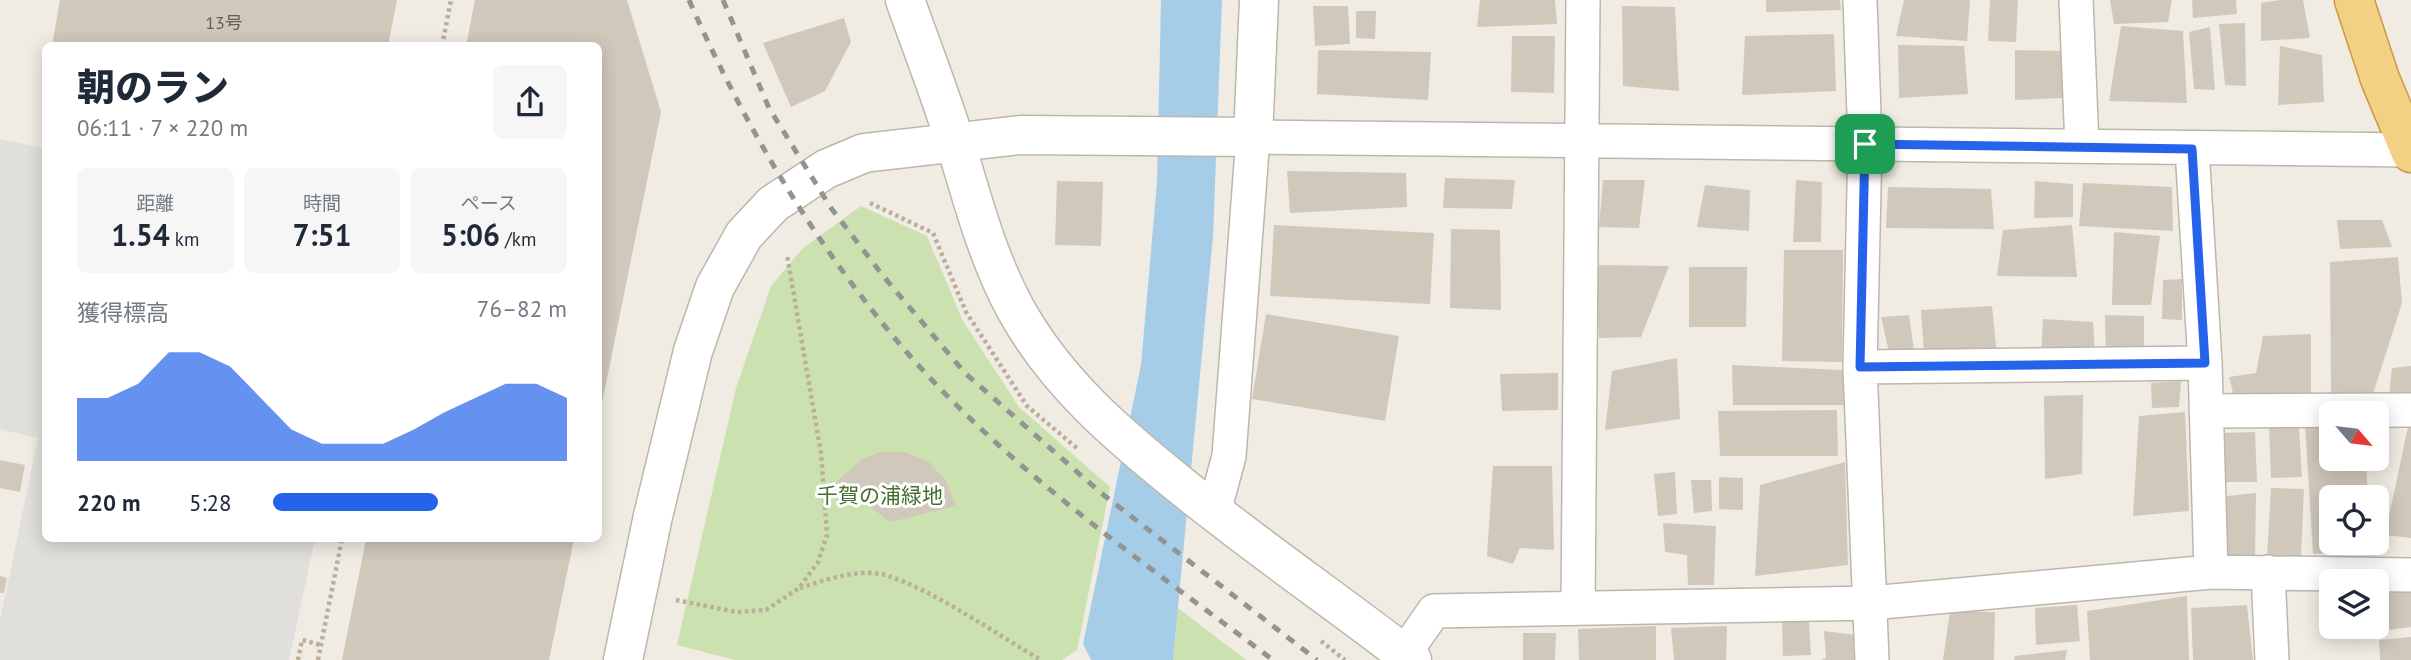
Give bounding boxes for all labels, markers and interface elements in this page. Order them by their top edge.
house number: 13号 [205,11,243,34]
text: 朝のラン [77,62,229,111]
button: share [493,65,567,139]
text: 06:11 · 7 × 220 m [77,113,248,142]
pin [1835,114,1895,174]
icon: arrive [1846,125,1884,163]
text: 距離 [136,191,174,215]
text: 時間 [303,191,341,215]
text: ペース [461,191,517,215]
text: 1.54 [111,215,170,254]
text: 7:51 [292,215,352,254]
text: 5:06 [441,215,500,254]
text: km [170,227,199,251]
text: /km [500,227,536,251]
text: 76–82 m [477,294,567,323]
text: 獲得標高 [77,298,169,327]
north arrow [2319,401,2389,471]
map controls [2319,401,2389,639]
park label: 千賀の浦緑地 [817,482,943,509]
button: locate [2319,485,2389,555]
text: 220 m [77,488,140,517]
text: 5:28 [189,488,232,517]
button: layers [2319,569,2389,639]

